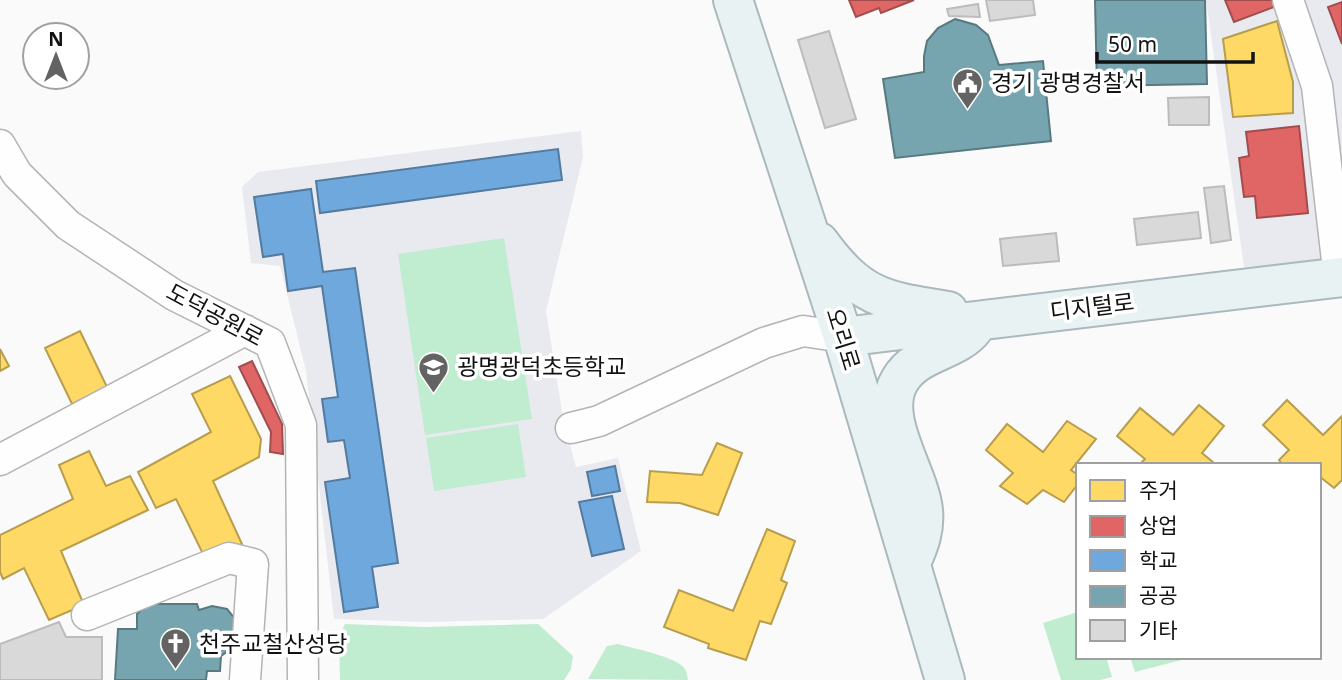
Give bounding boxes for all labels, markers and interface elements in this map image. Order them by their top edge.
north arrow [21,21,91,91]
scale bar [1097,21,1253,65]
text: N [48,26,64,52]
text: 50 m [1108,30,1157,58]
public building icon: 경기 광명경찰서 [951,66,985,110]
place label: 경기 광명경찰서 [991,66,1145,98]
street label: 도덕공원로 [161,275,270,353]
street label: 디지털로 [1048,285,1136,327]
street label: 오리로 [819,304,869,374]
school or university icon: 광명광덕초등학교 [417,350,451,394]
place label: 광명광덕초등학교 [457,350,626,382]
legend [1076,463,1321,659]
text: 주거 [1139,476,1178,504]
text: 상업 [1139,511,1178,539]
text: 학교 [1139,546,1178,574]
text: 공공 [1139,581,1178,609]
text: 기타 [1139,616,1178,644]
church icon: 천주교철산성당 [159,627,193,671]
place label: 천주교철산성당 [199,627,347,659]

